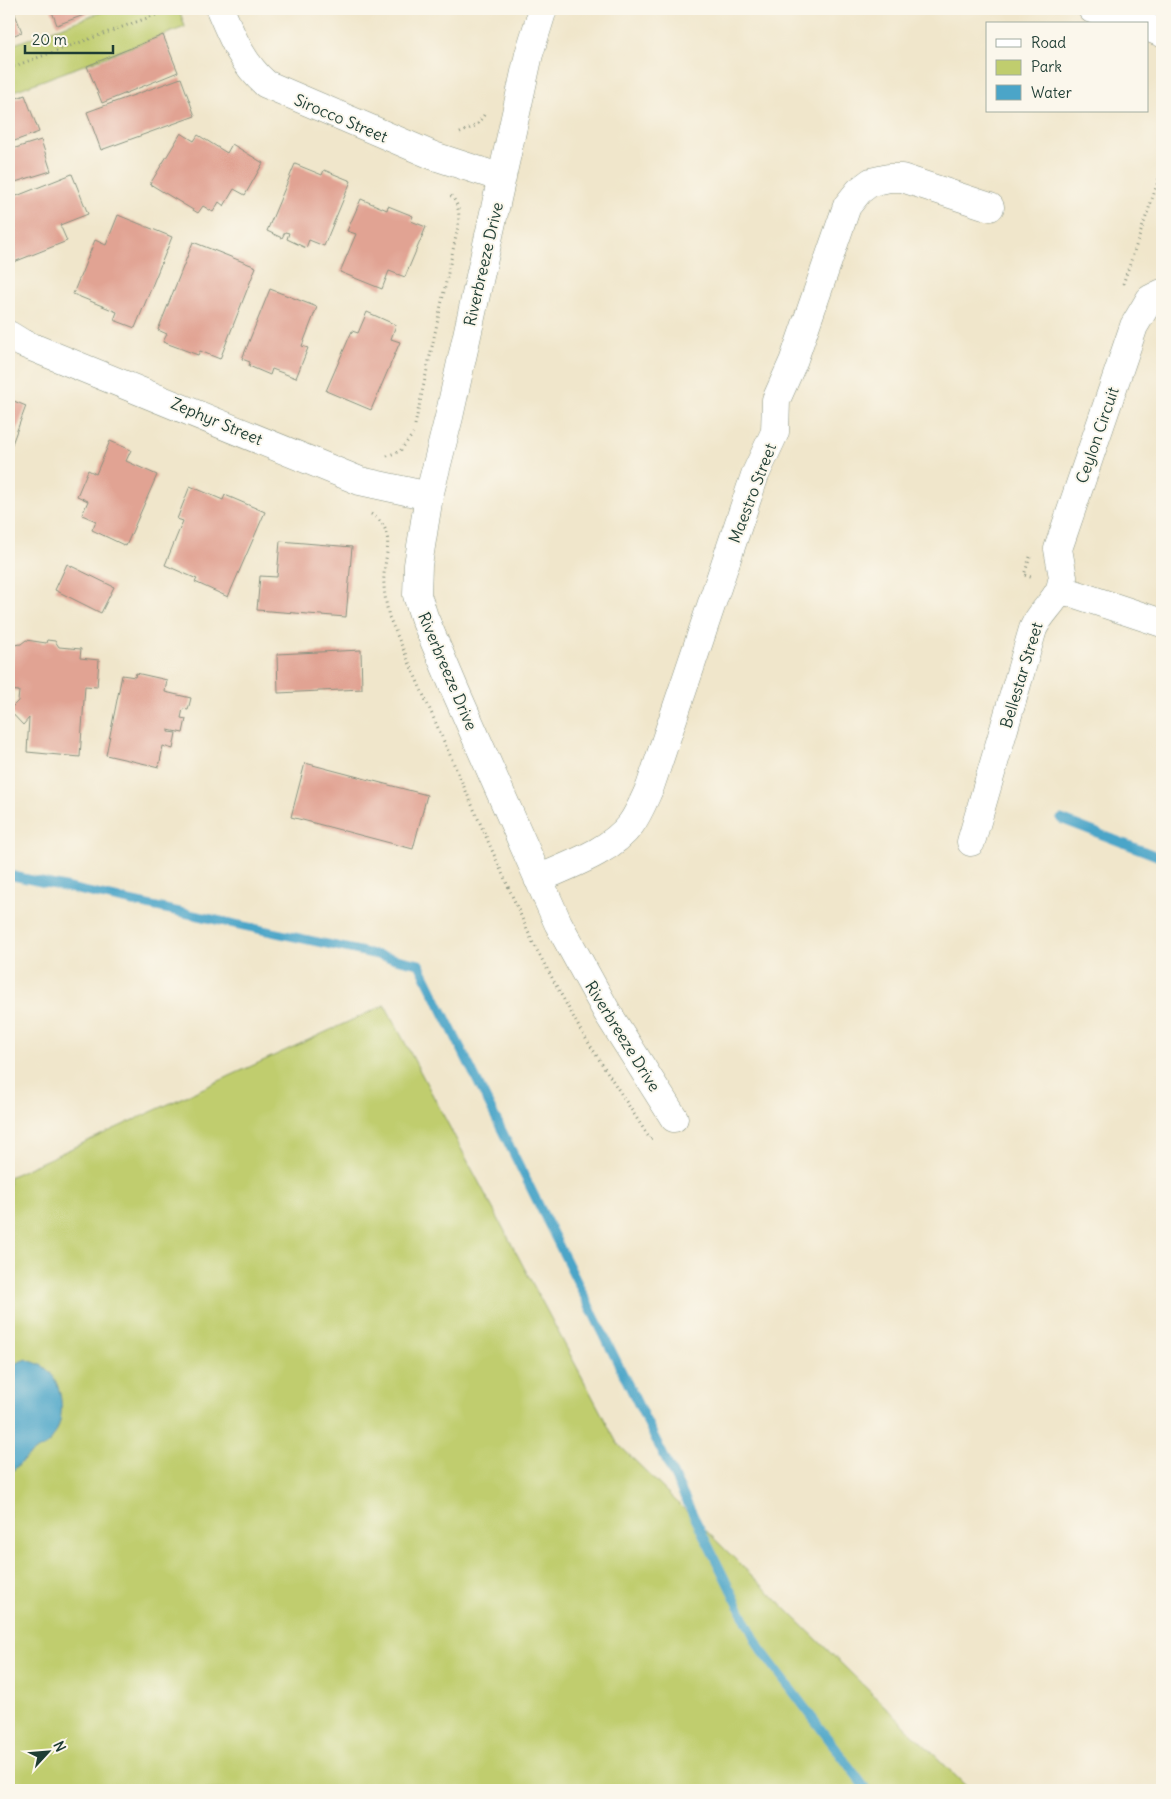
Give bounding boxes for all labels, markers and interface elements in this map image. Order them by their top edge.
scale bar [25,22,112,54]
legend [986,22,1148,112]
text: 20 m [32,30,67,49]
text: Road [1031,33,1066,52]
text: Park [1031,57,1062,76]
text: Water [1031,83,1072,102]
street label: Sirocco Street [291,89,391,147]
street label: Riverbreeze Drive [459,200,507,328]
street label: Ceylon Circuit [1071,384,1123,486]
street label: Zephyr Street [168,393,266,449]
street label: Maestro Street [724,440,780,546]
street label: Riverbreeze Drive [414,609,482,733]
street label: Bellestar Street [995,619,1047,730]
street label: Riverbreeze Drive [581,977,665,1095]
north arrow [22,1726,72,1776]
text: N [49,1738,70,1755]

